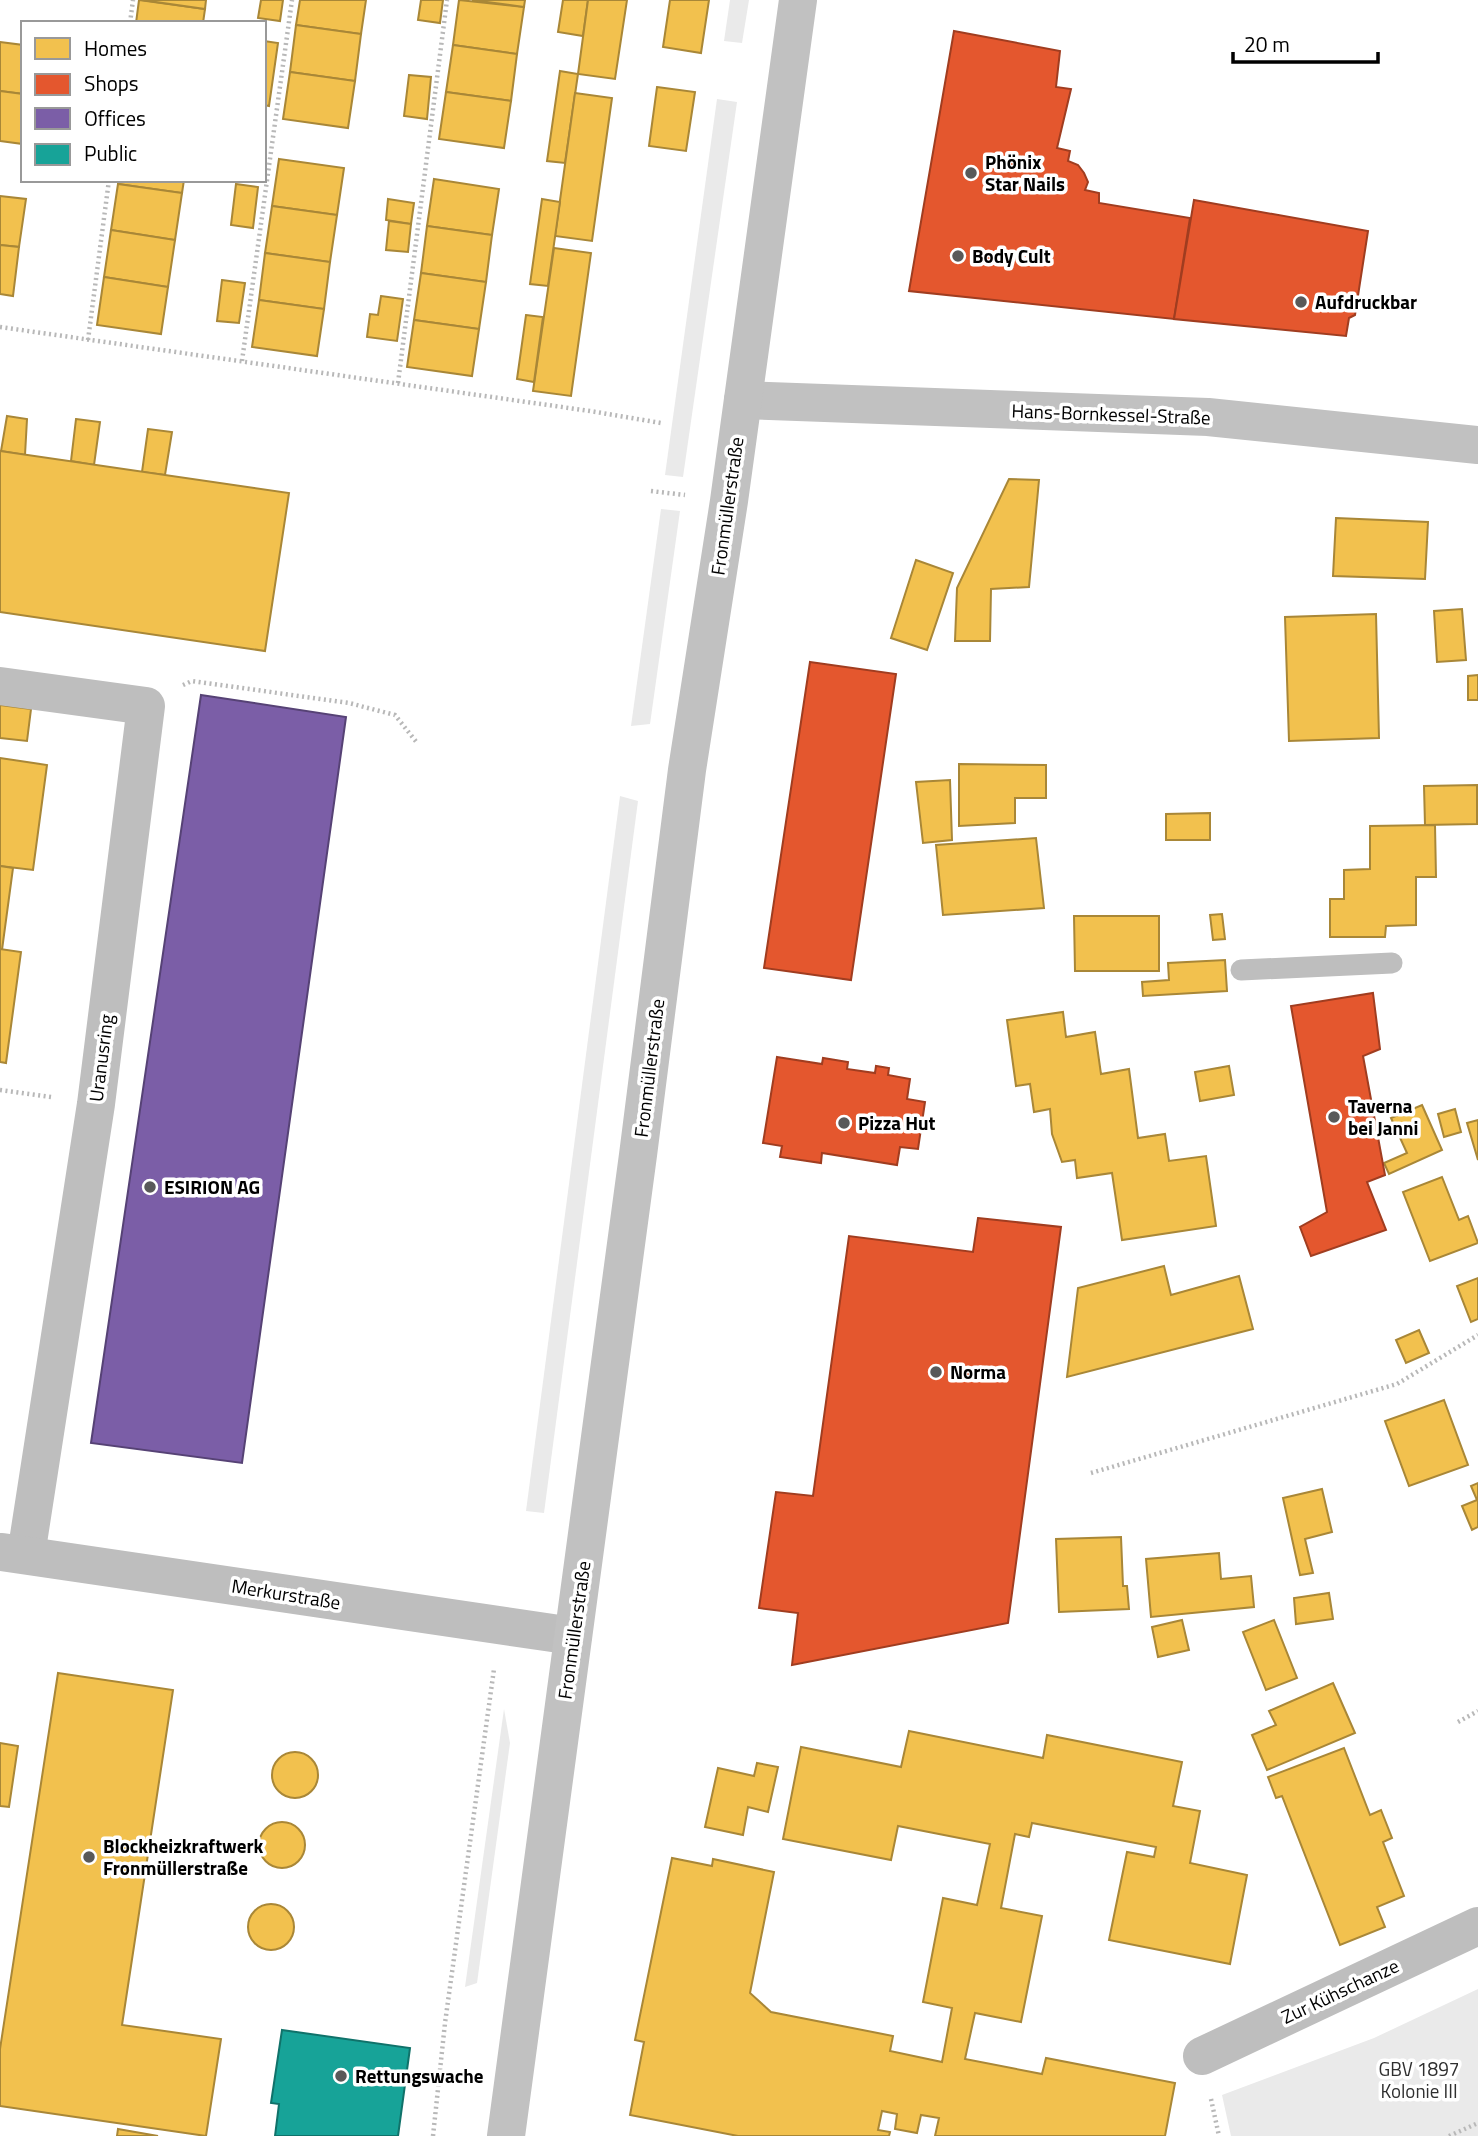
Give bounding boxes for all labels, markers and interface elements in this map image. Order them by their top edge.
legend [21,21,266,182]
scale bar [1233,21,1378,65]
text: 20 m [1244,28,1290,60]
text: Homes [84,32,147,64]
text: Shops [84,67,139,99]
text: Offices [84,102,146,134]
text: Public [84,137,137,169]
place label: Phönix Star Nails [985,147,1065,198]
marker: Phönix Star Nails [963,165,979,181]
place label: Body Cult [972,241,1051,270]
marker: Body Cult [950,248,966,264]
place label: Aufdruckbar [1315,287,1417,316]
marker: Aufdruckbar [1293,294,1309,310]
street label: Hans-Bornkessel-Straße [1011,396,1211,431]
street label: Fronmüllerstraße [702,435,751,577]
street label: Fronmüllerstraße [626,997,671,1139]
street label: Uranusring [81,1012,120,1103]
place label: Taverna bei Janni [1348,1091,1418,1142]
place label: Pizza Hut [858,1108,936,1137]
marker: Taverna bei Janni [1326,1109,1342,1125]
marker: Pizza Hut [836,1115,852,1131]
place label: ESIRION AG [164,1172,260,1201]
marker: ESIRION AG [142,1179,158,1195]
place label: Norma [950,1357,1006,1386]
marker: Norma [928,1364,944,1380]
street label: Fronmüllerstraße [549,1559,598,1701]
street label: Merkurstraße [230,1571,343,1616]
place label: Blockheizkraftwerk Fronmüllerstraße [103,1831,263,1882]
marker: Blockheizkraftwerk Fronmüllerstraße [81,1849,97,1865]
street label: Zur Kühschanze [1276,1951,1403,2031]
park label: GBV 1897 Kolonie III [1379,2054,1460,2105]
place label: Rettungswache [355,2061,484,2090]
marker: Rettungswache [333,2068,349,2084]

